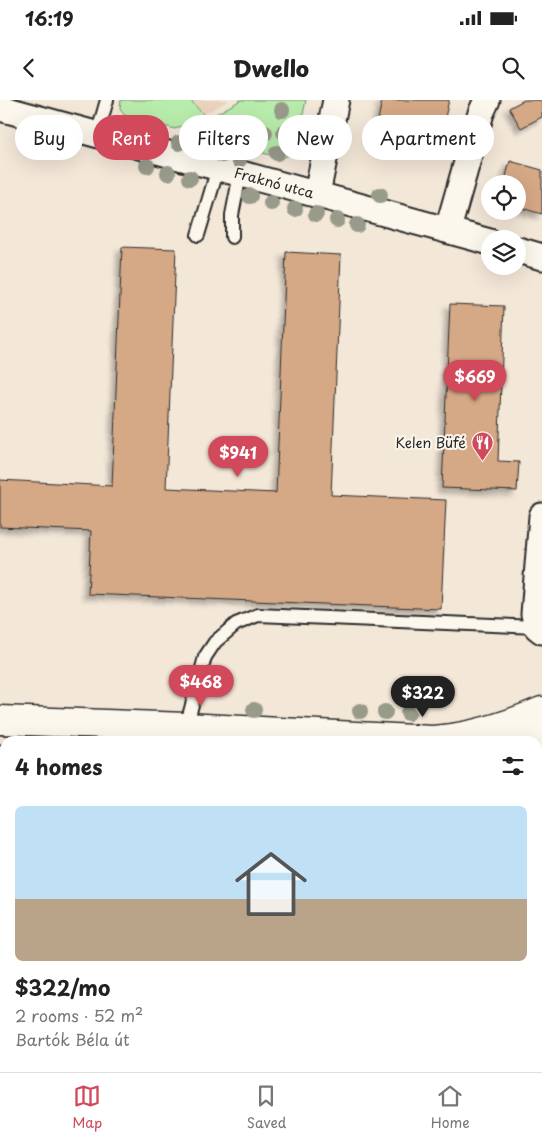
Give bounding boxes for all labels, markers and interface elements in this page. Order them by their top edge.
text: 16:19 [25,4,73,32]
text: Dwello [233,51,309,84]
icon: back [15,54,43,82]
icon: search [499,54,527,82]
chip: Buy [15,115,83,160]
chip: Rent [93,115,169,160]
chip: Filters [179,115,268,160]
chip: New [278,115,352,160]
chip: Apartment [362,115,494,160]
street label: Fraknó utca [232,162,317,203]
map controls [481,175,526,275]
button: locate [481,175,526,220]
button: layers [481,230,526,275]
pin: $669 [445,360,505,402]
text: $669 [454,364,496,388]
restaurant icon: Kelen Büfé [470,431,494,462]
place label: Kelen Büfé [395,432,466,453]
pin: $941 [208,436,268,478]
text: $941 [219,440,257,464]
pin: $468 [171,664,231,707]
text: $468 [180,669,222,693]
pin: $322 [393,676,453,718]
text: $322 [402,680,444,704]
text: 4 homes [15,750,102,782]
icon: filters [499,752,527,780]
icon: home [226,839,316,929]
text: $322/mo [15,971,110,1003]
text: 2 rooms · 52 m² [15,1003,143,1027]
text: Bartók Béla út [15,1027,130,1051]
tab: Map [72,1082,102,1133]
tab: Saved [247,1082,286,1133]
tab: Home [431,1082,470,1133]

